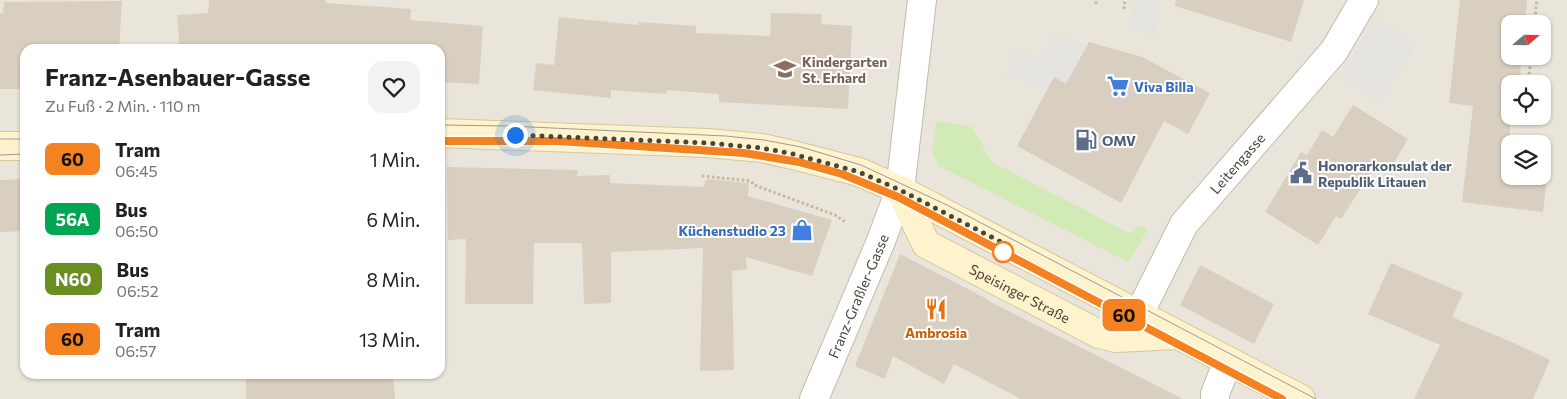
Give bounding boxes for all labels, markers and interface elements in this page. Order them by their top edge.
north arrow [1501,15,1551,65]
map controls [1501,15,1551,185]
place label: Kindergarten St. Erhard [802,53,887,86]
school or university icon: Kindergarten St. Erhard [772,56,798,82]
button: heart [368,61,420,113]
text: Franz-Asenbauer-Gasse [45,62,310,91]
supermarket icon: Viva Billa [1105,73,1131,99]
button: locate [1501,75,1551,125]
place label: Viva Billa [1134,78,1194,95]
text: Zu Fuß · 2 Min. · 110 m [45,96,201,115]
your location [503,123,528,148]
fuel station icon: OMV [1073,127,1099,153]
street label: Leitengasse [1206,129,1268,197]
place label: OMV [1102,132,1136,149]
button: layers [1501,135,1551,185]
text: Tram [115,138,160,161]
text: 60 [61,148,84,170]
text: 1 Min. [370,148,420,171]
place label: Honorarkonsulat der Republik Litauen [1318,157,1452,190]
public building icon: Honorarkonsulat der Republik Litauen [1288,160,1314,186]
text: 06:45 [115,161,158,180]
text: Bus [115,198,147,221]
text: 56A [55,208,90,230]
text: 6 Min. [366,208,420,231]
shop icon: Küchenstudio 23 [789,217,815,243]
text: 06:50 [115,221,159,240]
place label: Küchenstudio 23 [679,222,786,239]
street label: Franz-Graßler-Gasse [824,231,891,361]
unlabelled marker [992,241,1014,263]
text: Bus [117,258,149,281]
street label: Speisinger Straße [967,260,1073,326]
text: N60 [55,268,92,290]
text: 8 Min. [366,268,420,291]
text: 06:52 [117,281,159,300]
restaurant icon: Ambrosia [923,296,949,322]
line badge: 60 [1102,299,1146,331]
text: 60 [1112,304,1136,326]
text: Tram [115,318,160,341]
place label: Ambrosia [905,324,967,341]
text: 60 [61,328,84,350]
text: 13 Min. [359,328,420,351]
text: 06:57 [115,341,157,360]

